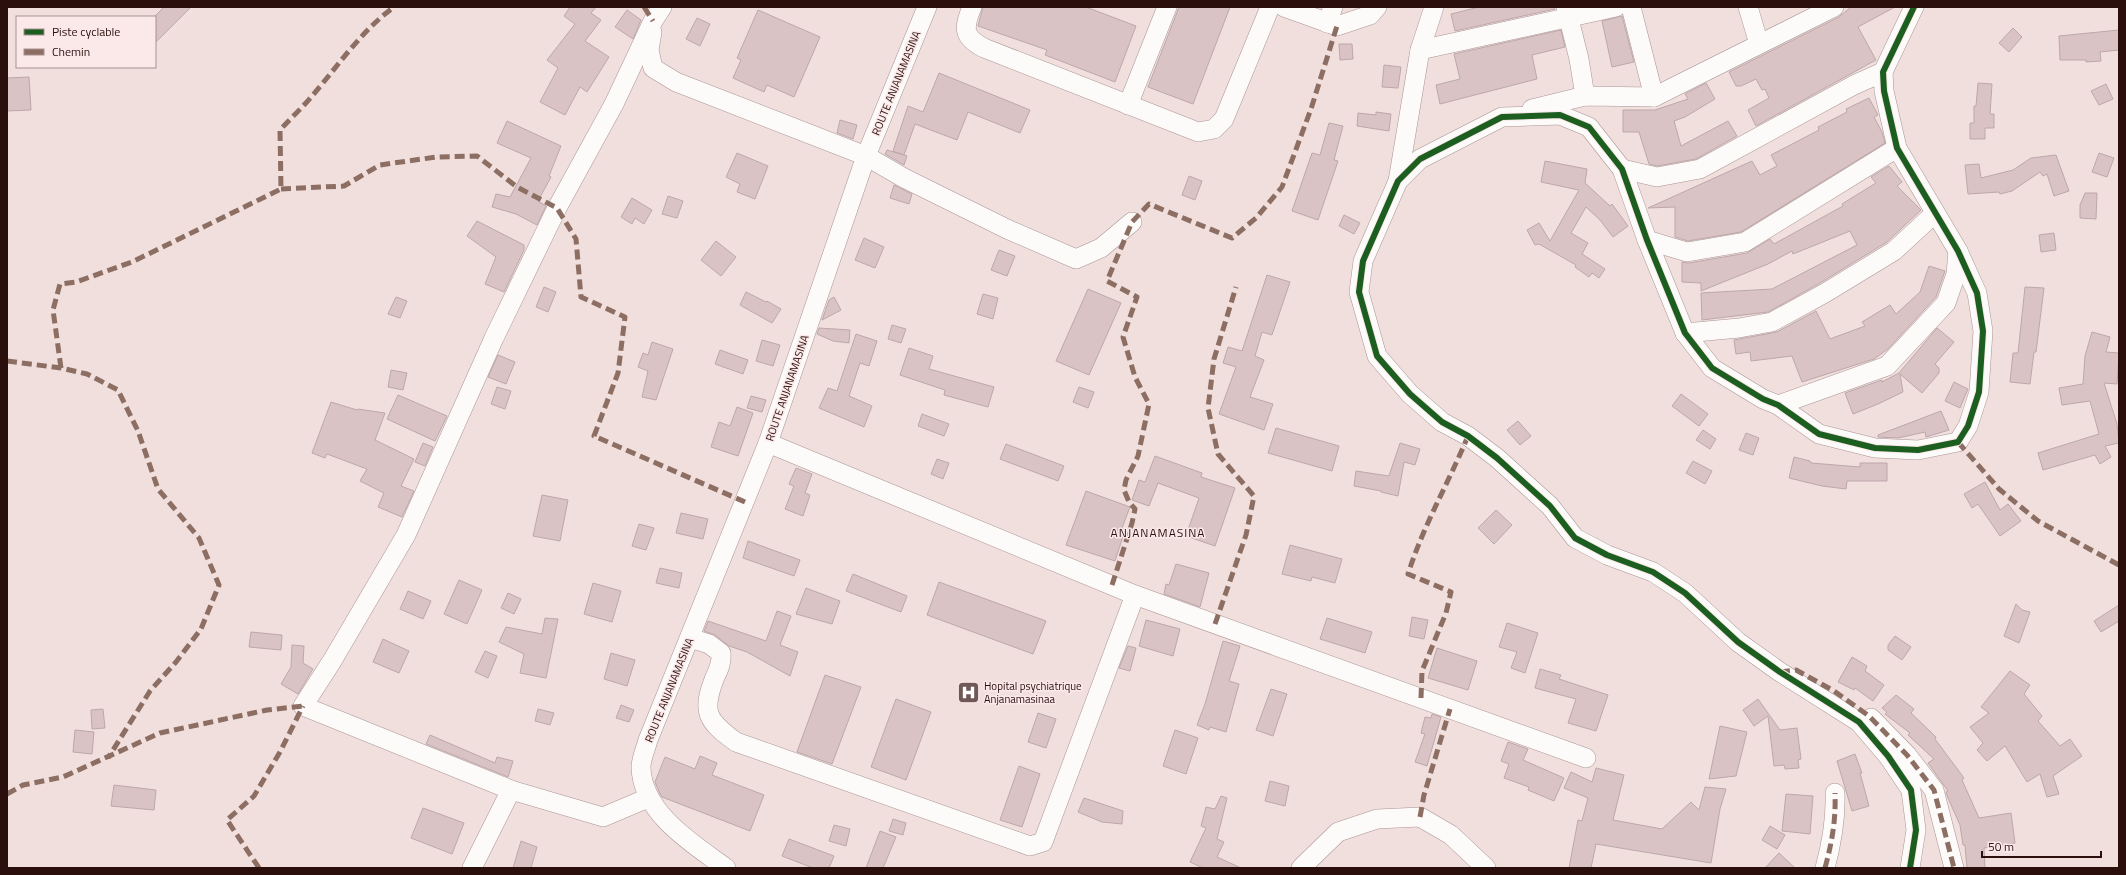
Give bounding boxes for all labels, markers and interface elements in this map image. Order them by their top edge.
legend [16,16,156,68]
text: Piste cyclable [52,22,120,41]
street label: ROUTE ANJANAMASINA [868,28,924,138]
text: Chemin [52,42,90,61]
street label: ROUTE ANJANAMASINA [761,332,813,443]
district label: ANJANAMASINA [1111,523,1205,542]
street label: ROUTE ANJANAMASINA [641,635,697,745]
place label: Hopital psychiatrique Anjanamasinaa [984,678,1082,707]
hospital icon: Hopital psychiatrique Anjanamasinaa [955,679,981,705]
scale bar [1982,833,2101,859]
text: 50 m [1988,837,2014,856]

